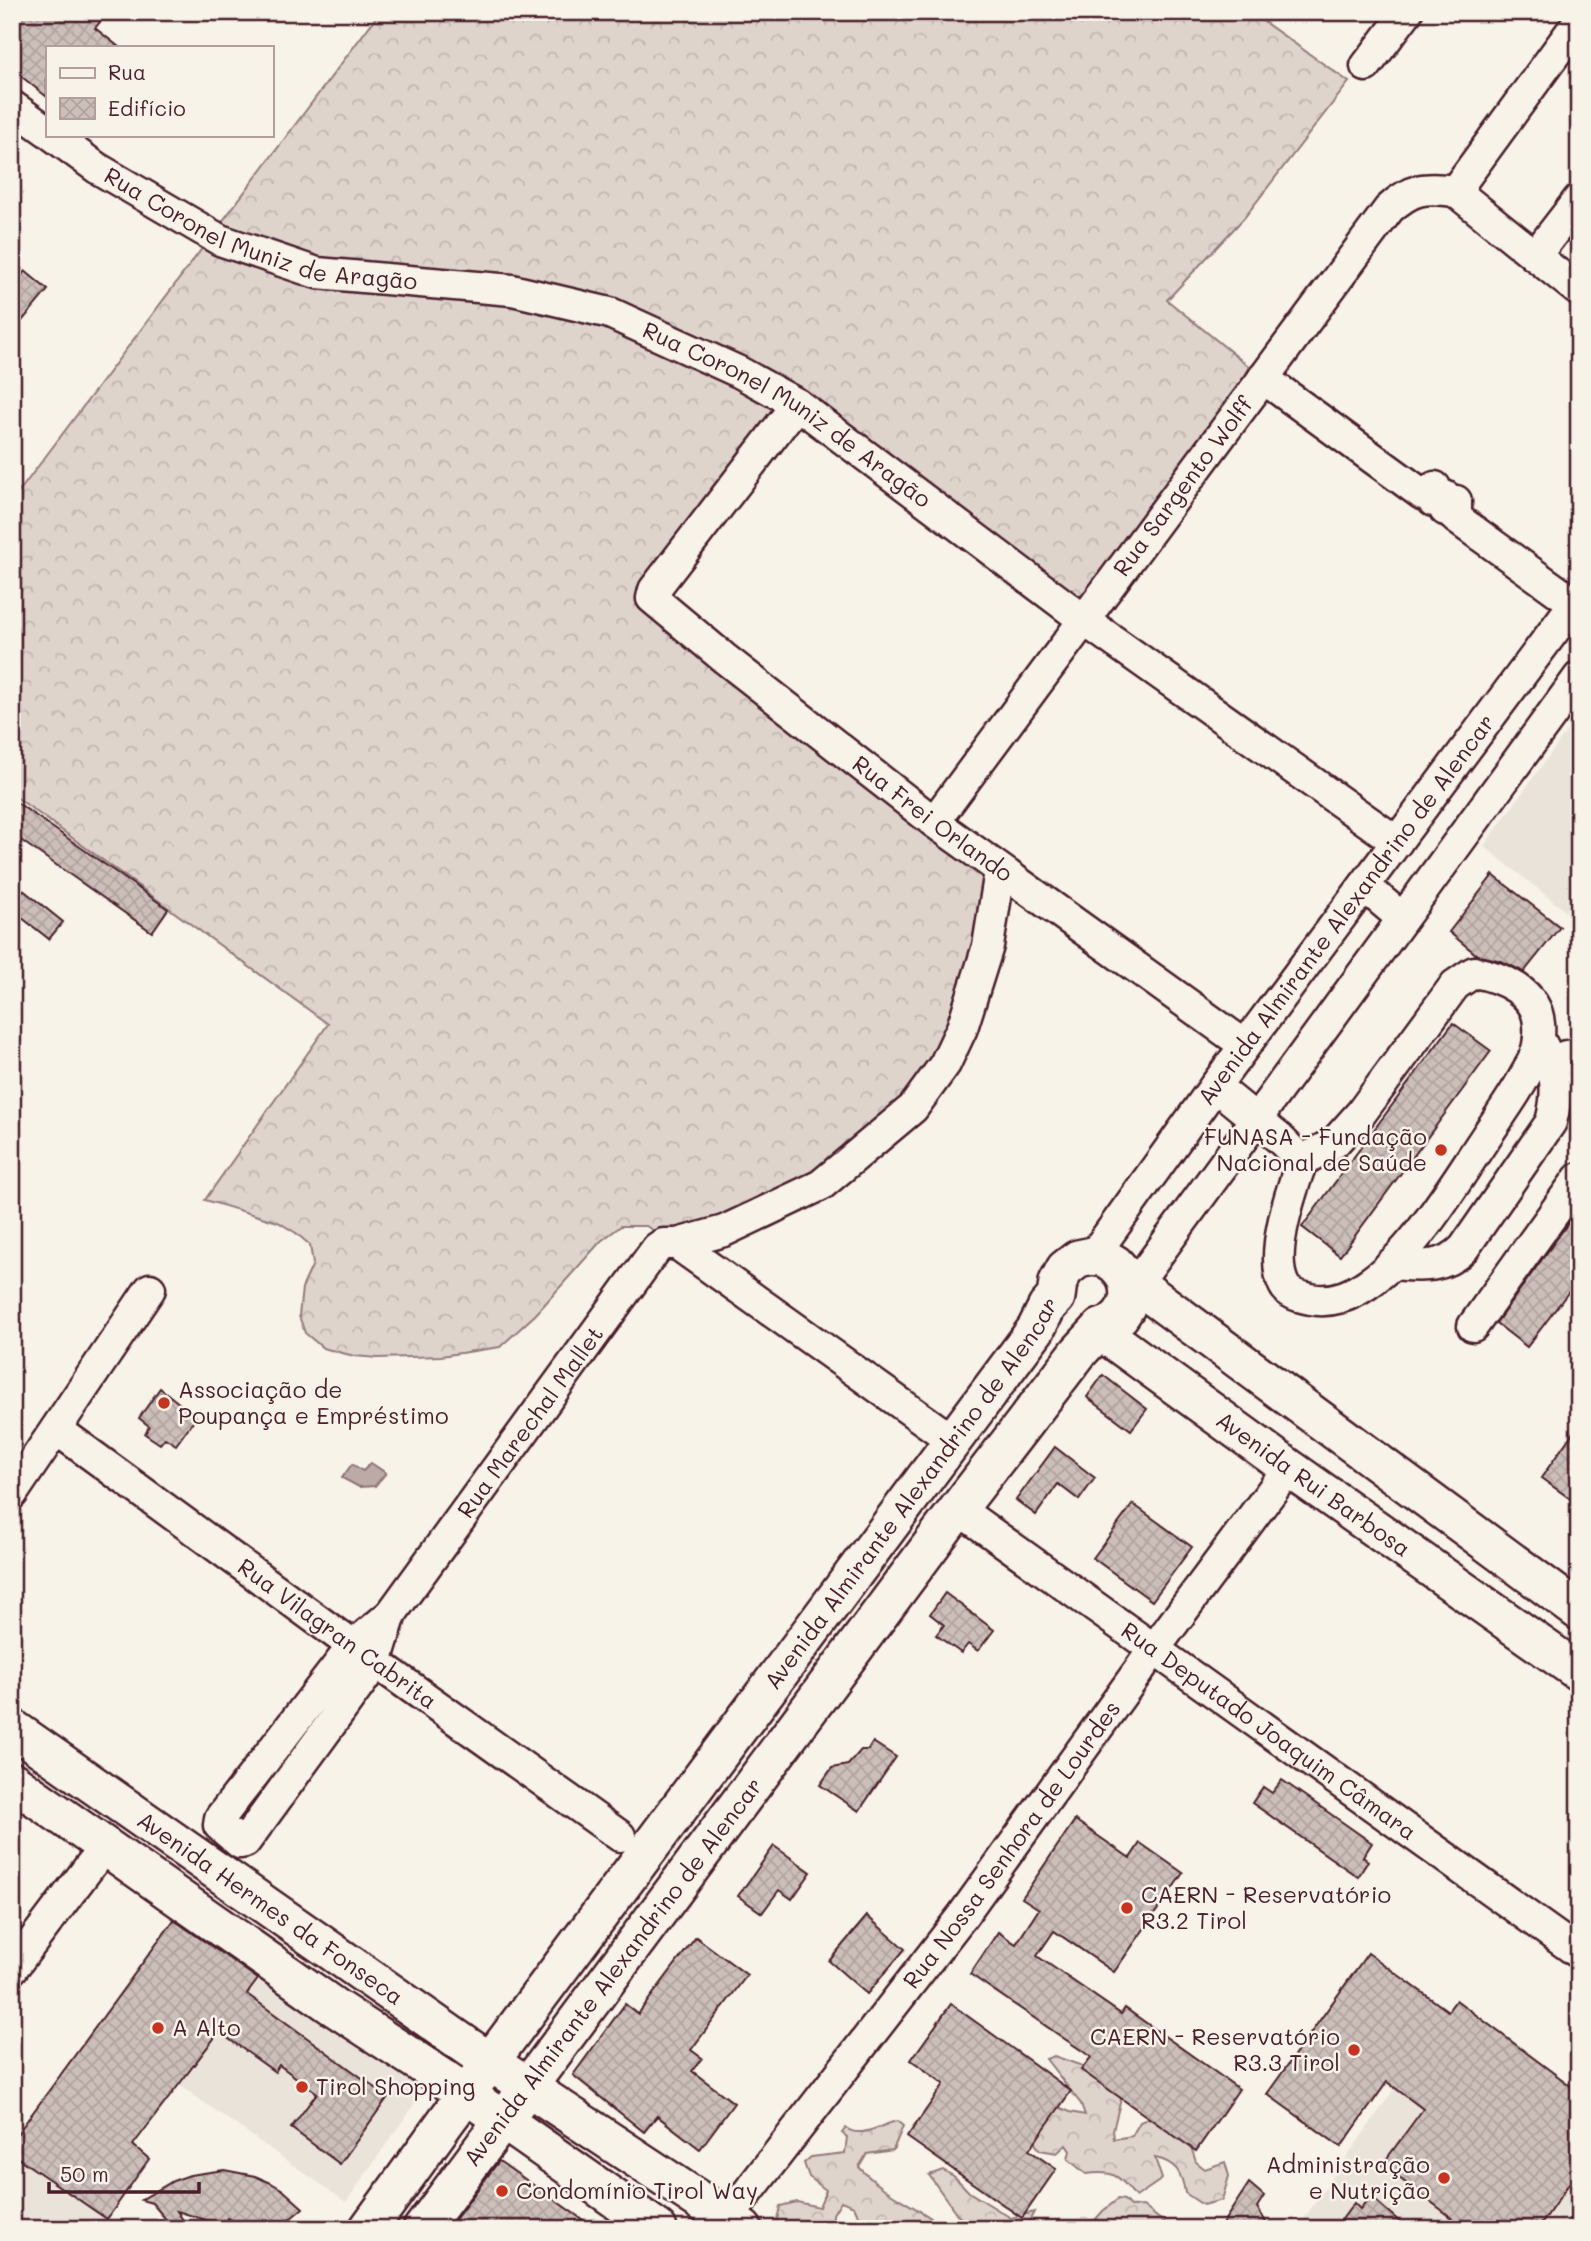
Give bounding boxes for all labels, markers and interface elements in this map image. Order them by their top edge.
legend [46,46,273,136]
text: Rua [108,58,146,85]
text: Edifício [108,94,186,121]
street label: Rua Coronel Muniz de Aragão [99,160,419,296]
street label: Rua Coronel Muniz de Aragão [638,314,938,514]
street label: Rua Sargento Wolff [1106,389,1260,582]
street label: Avenida Almirante Alexandrino de Alencar [1190,708,1501,1110]
street label: Rua Frei Orlando [847,748,1019,888]
place label: FUNASA - Fundação Nacional de Saúde [1204,1121,1427,1177]
marker: FUNASA - Fundação Nacional de Saúde [1433,1142,1449,1158]
street label: Avenida Almirante Alexandrino de Alencar [757,1289,1064,1695]
street label: Rua Marechal Mallet [450,1320,609,1523]
place label: Associação de Poupança e Empréstimo [178,1374,449,1430]
marker: Associação de Poupança e Empréstimo [156,1395,172,1411]
street label: Avenida Rui Barbosa [1211,1404,1417,1563]
street label: Rua Vilagran Cabrita [232,1551,443,1715]
street label: Rua Deputado Joaquim Câmara [1116,1615,1423,1846]
street label: Rua Nossa Senhora de Lourdes [896,1694,1126,1994]
street label: Avenida Almirante Alexandrino de Alencar [456,1771,768,2172]
street label: Avenida Hermes da Fonseca [132,1804,410,2011]
place label: CAERN - Reservatório R3.2 Tirol [1141,1879,1391,1935]
marker: CAERN - Reservatório R3.2 Tirol [1119,1900,1135,1916]
place label: A Alto [172,2012,241,2042]
marker: A Alto [150,2020,166,2036]
place label: CAERN - Reservatório R3.3 Tirol [1090,2021,1340,2077]
marker: CAERN - Reservatório R3.3 Tirol [1346,2042,1362,2058]
place label: Tirol Shopping [316,2071,475,2101]
marker: Tirol Shopping [294,2079,310,2095]
place label: Administração e Nutrição [1266,2149,1430,2205]
scale bar [49,2150,200,2194]
text: 50 m [60,2160,109,2187]
marker: Administração e Nutrição [1436,2170,1452,2186]
place label: Condomínio Tirol Way [516,2175,758,2205]
marker: Condomínio Tirol Way [494,2183,510,2199]

